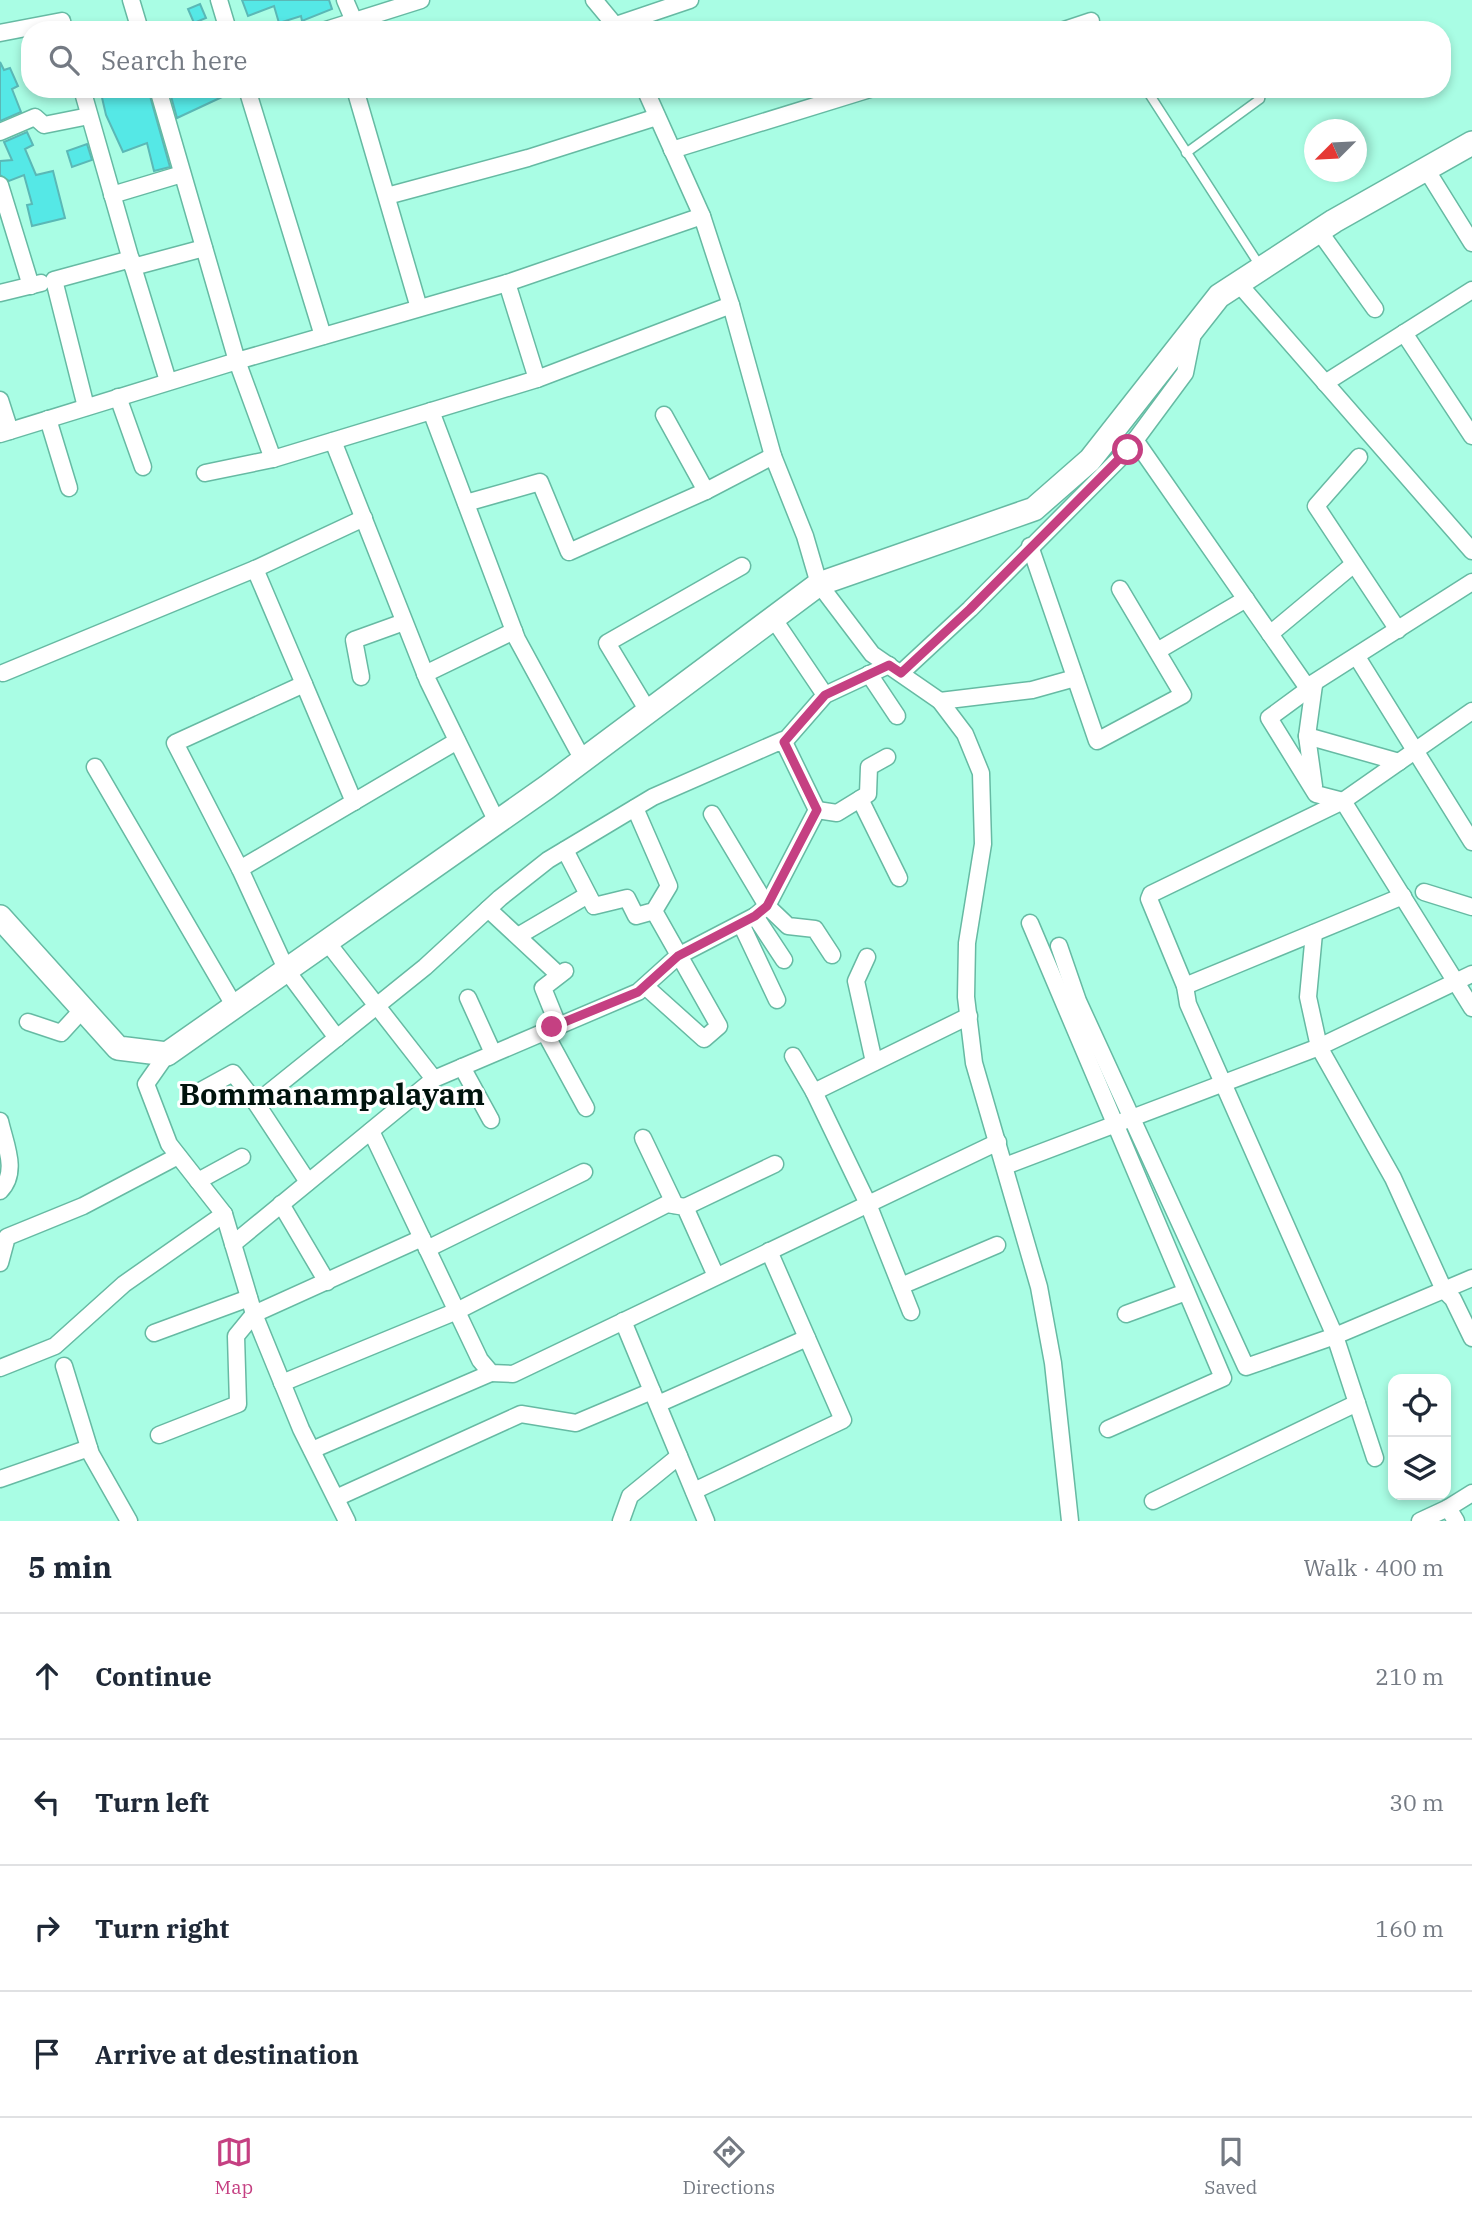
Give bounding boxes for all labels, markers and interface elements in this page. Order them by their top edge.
search box [21,21,1451,98]
icon: search [45,41,83,79]
text: Search here [101,43,247,77]
north arrow [1304,119,1367,182]
route start [1112,434,1143,465]
route end [536,1011,567,1042]
district label: Bommanampalayam [179,1074,485,1113]
map controls [1388,1374,1451,1500]
button: locate [1388,1374,1451,1437]
button: layers [1388,1437,1451,1500]
text: 5 min [28,1547,112,1586]
text: Walk · 400 m [1303,1552,1444,1582]
icon: ahead [28,1657,66,1695]
text: Continue [95,1659,212,1693]
text: 210 m [1375,1661,1444,1691]
icon: left [28,1783,66,1821]
text: Turn left [95,1785,209,1819]
text: 30 m [1389,1787,1444,1817]
icon: right [28,1909,66,1947]
text: Turn right [95,1911,229,1945]
text: 160 m [1375,1913,1444,1943]
icon: arrive [28,2035,66,2073]
text: Arrive at destination [95,2037,359,2071]
tab: Map [215,2133,253,2199]
tab: Directions [682,2133,775,2199]
tab: Saved [1204,2133,1257,2199]

